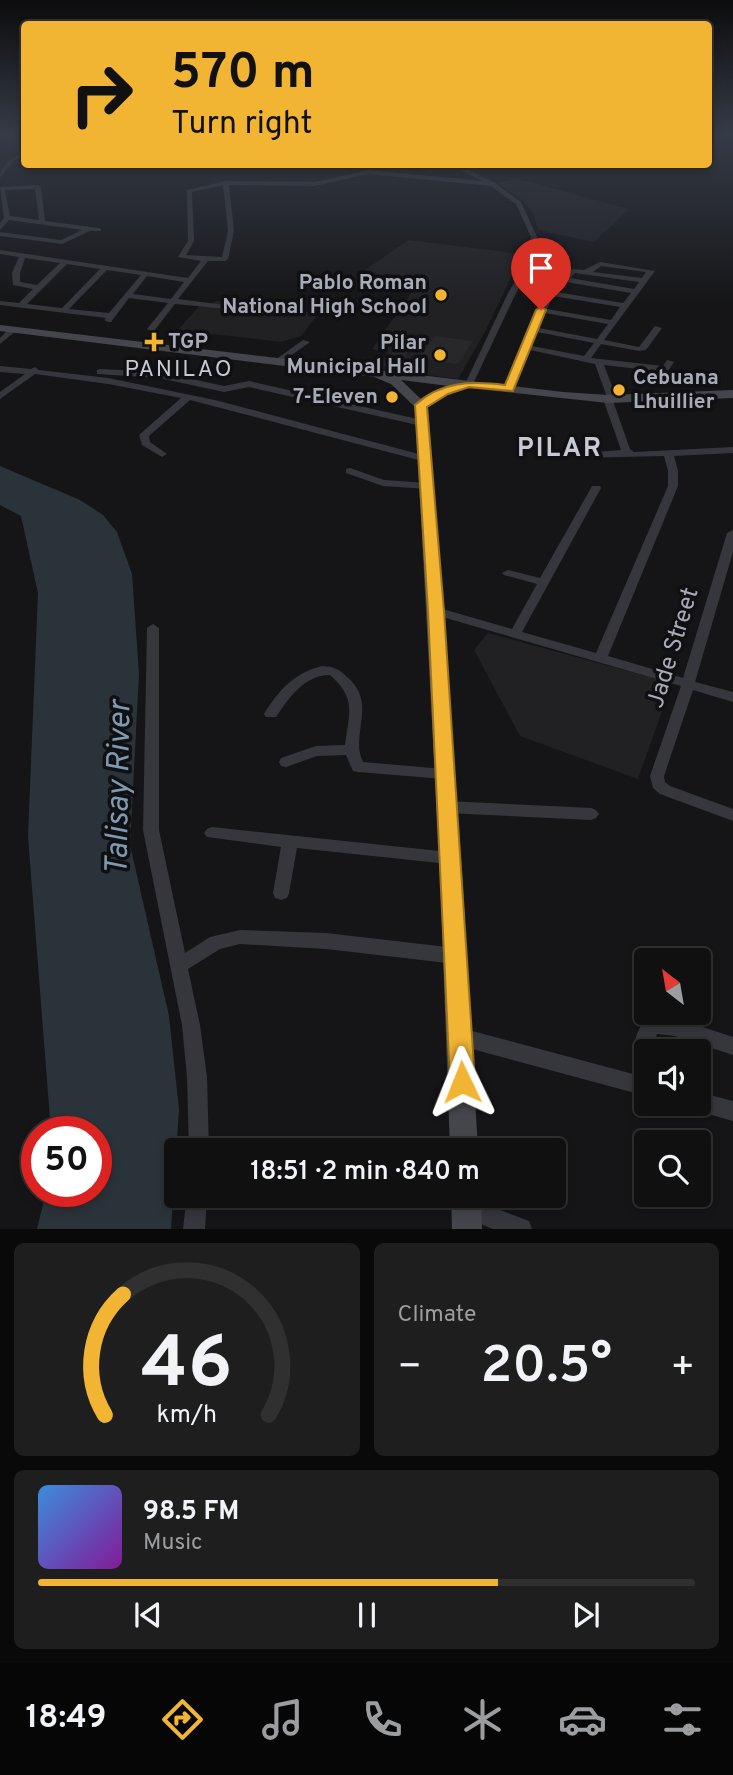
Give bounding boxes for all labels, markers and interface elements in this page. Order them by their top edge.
text: 570 m [171,44,315,106]
icon: right [56,49,147,140]
text: Turn right [171,105,313,145]
pin [511,238,571,310]
icon: arrive [522,249,560,287]
place label: Pablo Roman National High School [222,270,427,321]
marker: Pablo Roman National High School [433,287,449,303]
place label: TGP [168,329,208,356]
place label: Pilar Municipal Hall [286,330,426,381]
marker: TGP [146,334,162,350]
marker: Pilar Municipal Hall [432,347,448,363]
district label: PANILAO [124,356,234,385]
place label: Cebuana Lhuillier [633,365,719,416]
marker: Cebuana Lhuillier [611,382,627,398]
place label: 7-Eleven [293,384,378,411]
marker: 7-Eleven [384,389,400,405]
district label: PILAR [517,433,603,466]
street label: Jade Street [641,584,707,712]
water label: Talisay River [98,697,142,876]
north arrow [634,948,710,1026]
map controls [634,948,711,1207]
button: sound [634,1039,711,1116]
position arrow [425,1045,499,1119]
speed limit sign: 50 [21,1116,112,1207]
button: search [634,1130,711,1207]
text: 18:51 · 2 min · 840 m [250,1156,480,1189]
text: Climate [398,1301,476,1330]
text: 46 [141,1322,233,1414]
text: 20.5° [480,1335,612,1401]
text: − [398,1344,422,1393]
text: + [670,1344,695,1393]
text: km/h [156,1400,217,1432]
text: 98.5 FM [143,1496,239,1529]
text: Music [143,1529,203,1558]
icon: previous [129,1596,167,1634]
icon: pause [348,1596,386,1634]
icon: next [567,1596,605,1634]
icon: directions [158,1695,207,1744]
icon: music [258,1695,307,1744]
icon: phone [358,1695,407,1744]
icon: climate [458,1695,507,1744]
icon: car [558,1695,607,1744]
icon: filters [658,1695,707,1744]
text: 18:49 [26,1699,107,1739]

